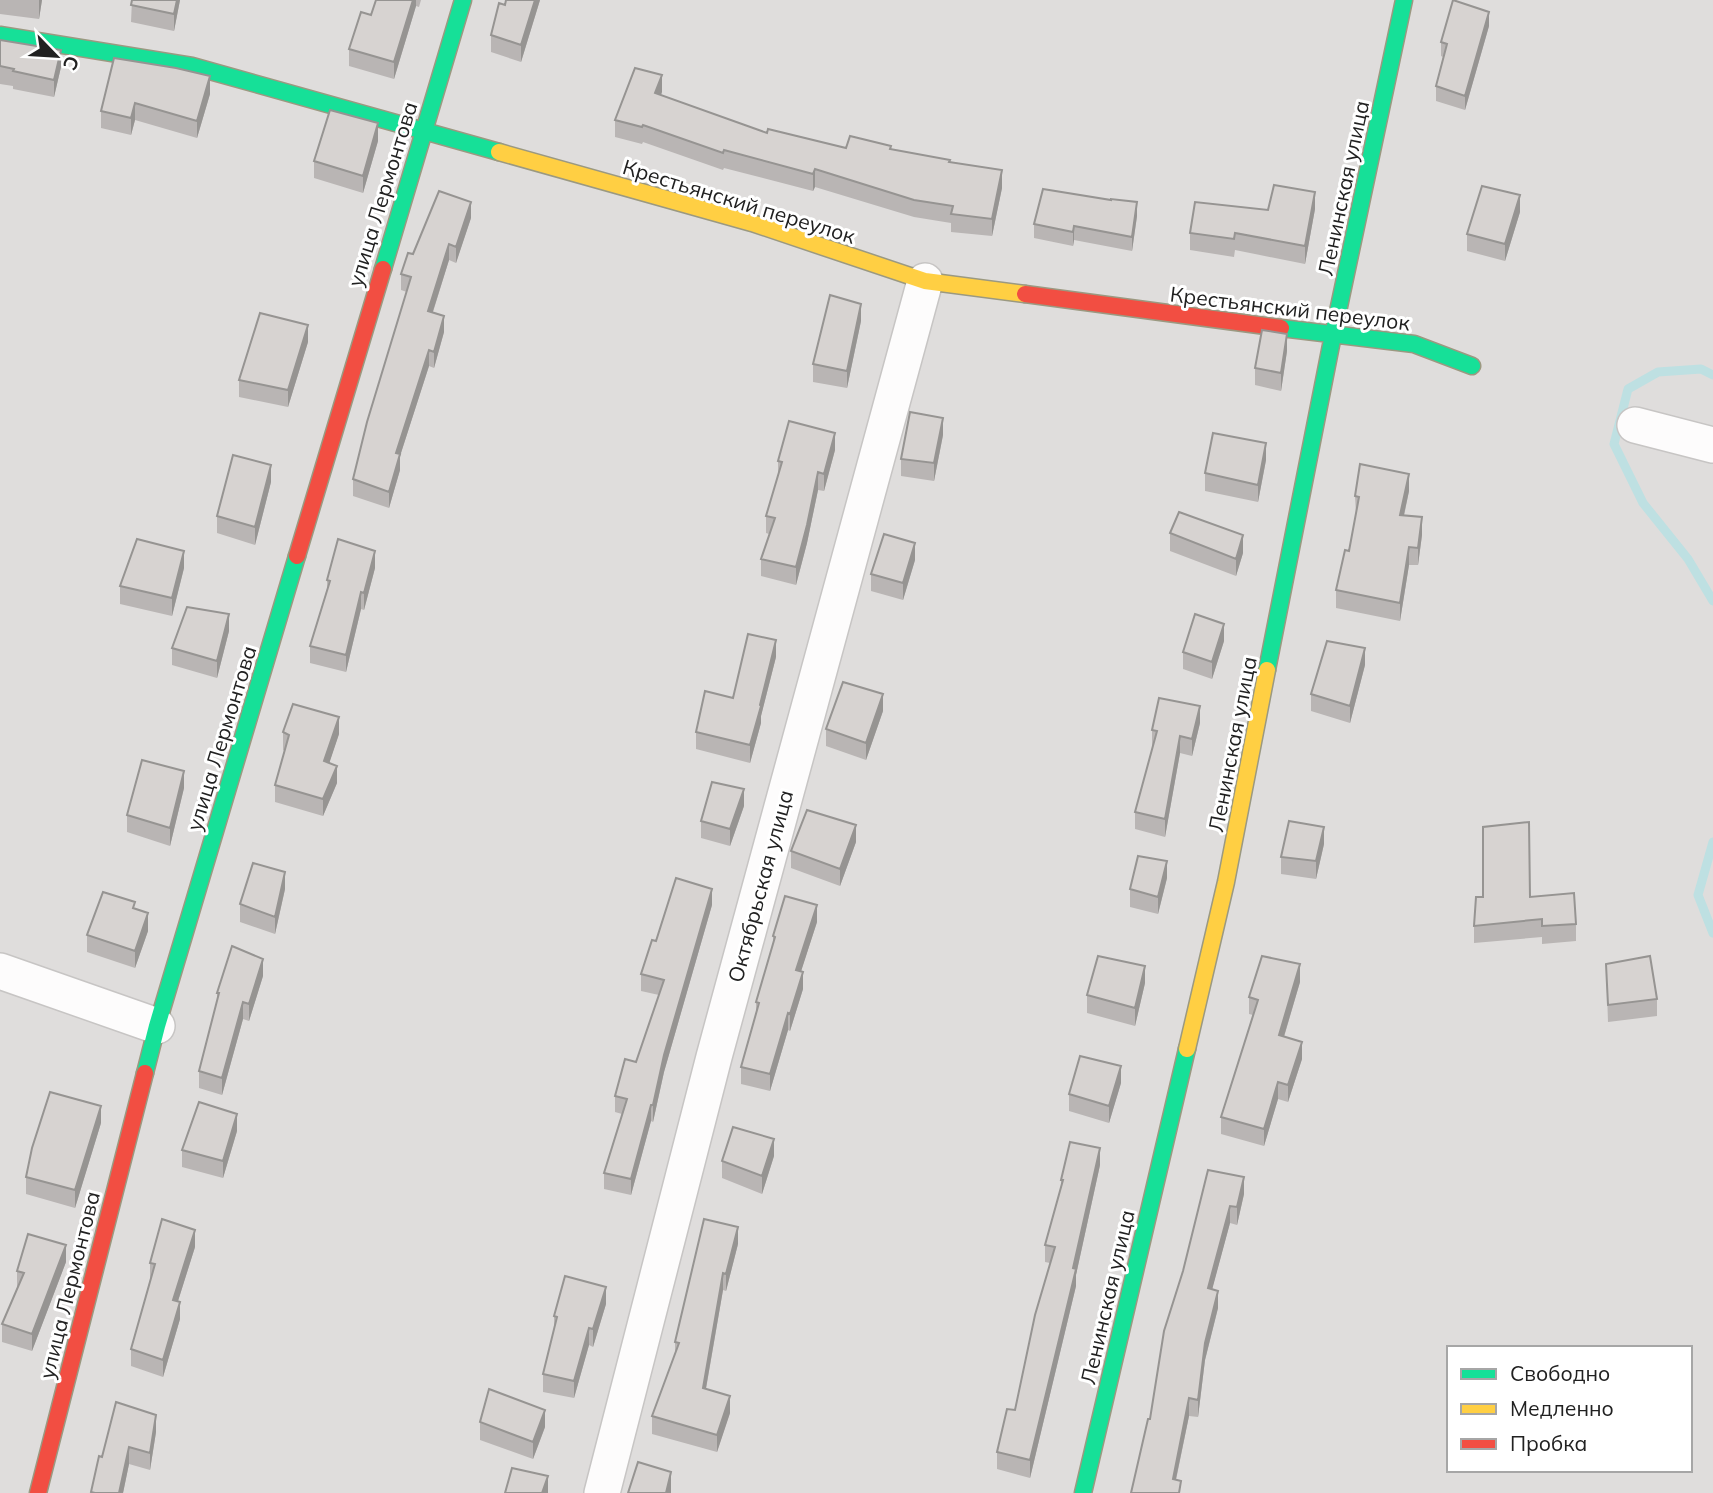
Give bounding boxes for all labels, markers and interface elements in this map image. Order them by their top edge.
north arrow [21,21,91,91]
text: С [58,52,85,74]
street label: улица Лермонтова [341,98,423,290]
street label: Ленинская улица [1312,98,1374,278]
street label: Крестьянский переулок [620,153,859,249]
street label: Крестьянский переулок [1169,280,1412,336]
street label: улица Лермонтова [180,642,262,834]
street label: Ленинская улица [1202,654,1262,834]
street label: Октябрьская улица [722,787,798,985]
street label: улица Лермонтова [33,1189,105,1381]
street label: Ленинская улица [1074,1207,1140,1387]
legend [1447,1346,1692,1472]
text: Свободно [1510,1360,1610,1386]
text: Медленно [1510,1395,1614,1421]
text: Пробка [1510,1430,1587,1456]

